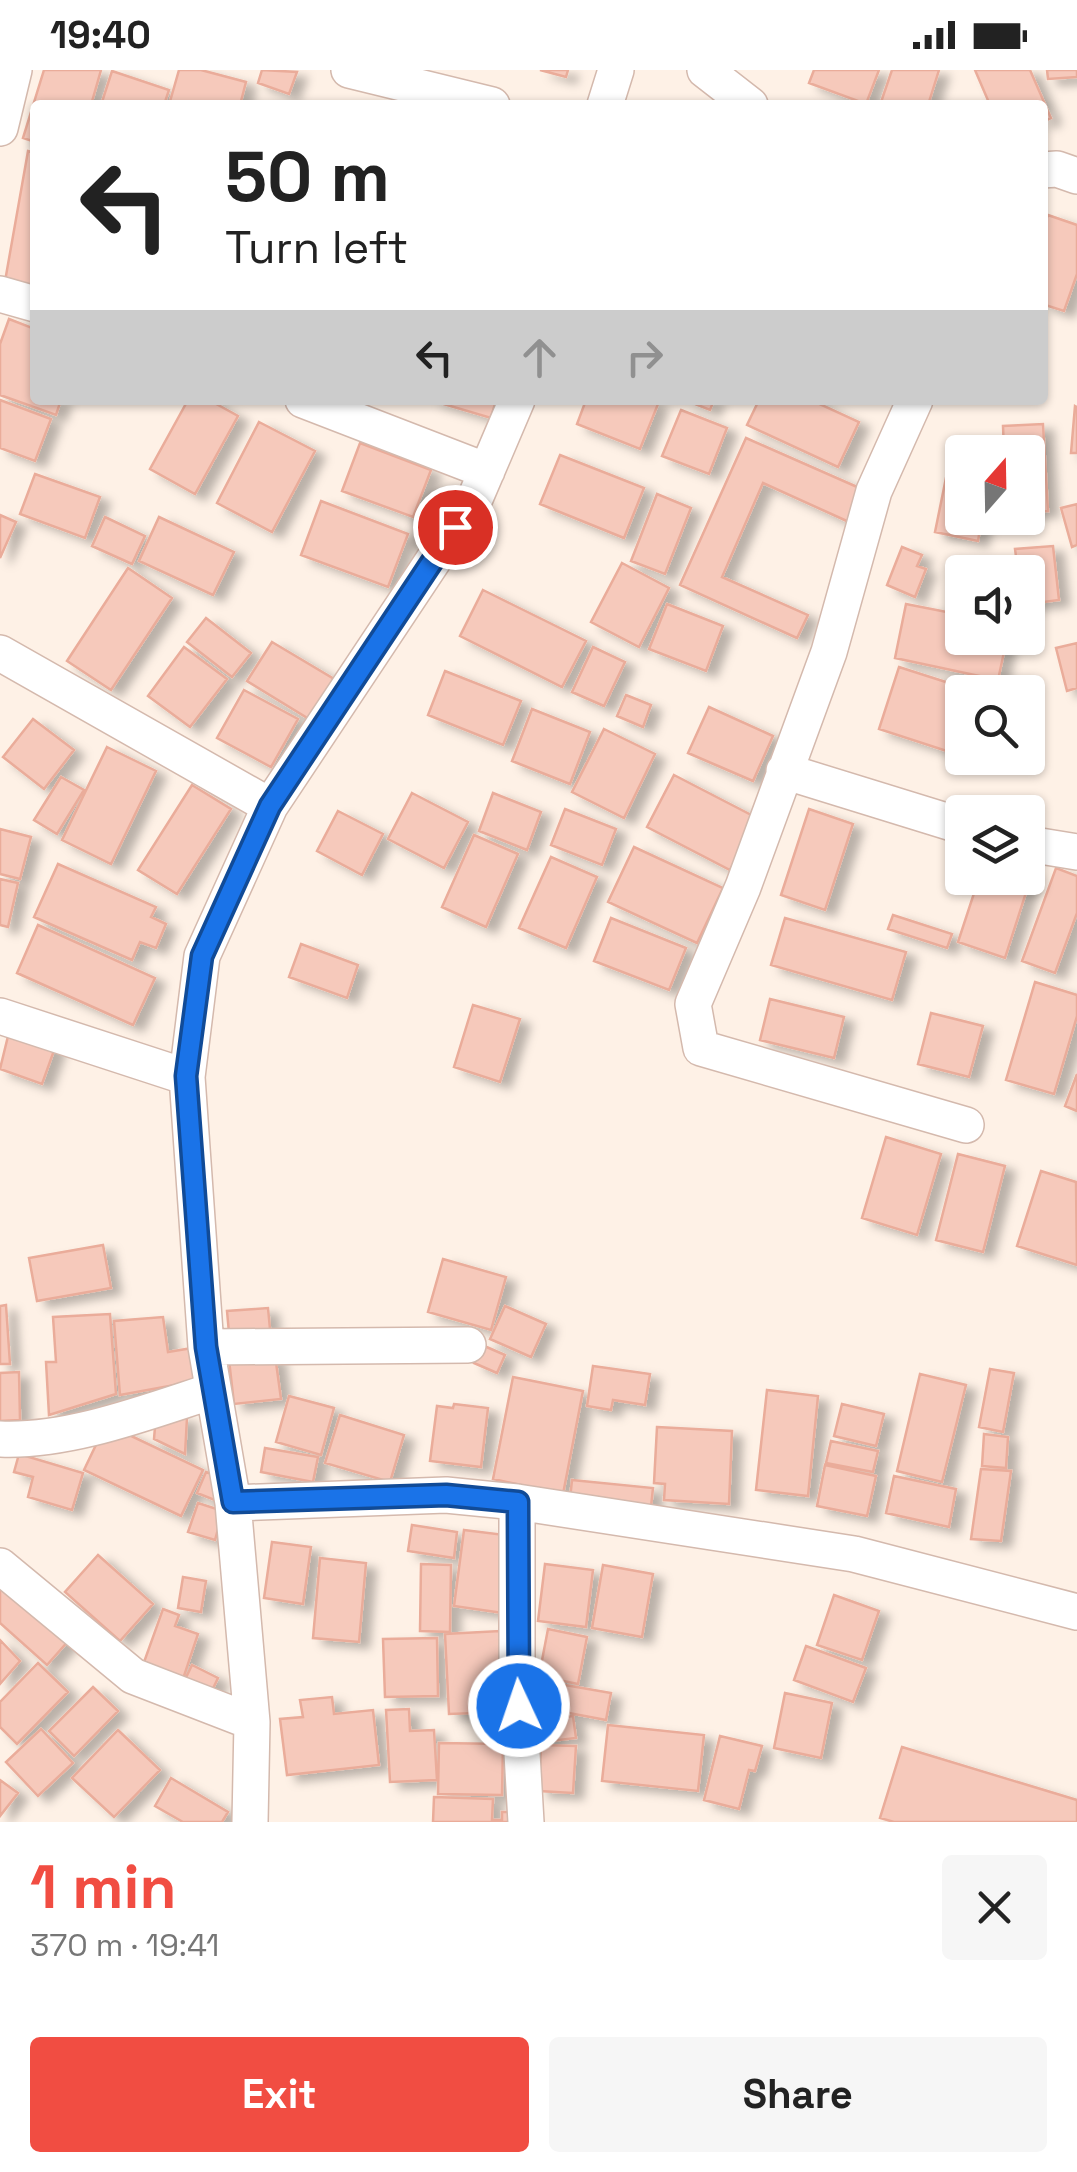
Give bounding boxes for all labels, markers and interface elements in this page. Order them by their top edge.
text: 19:40 [50,11,151,59]
text: 50 m [225,132,390,221]
icon: left [60,140,190,270]
text: Turn left [225,219,408,276]
icon: left [407,330,462,385]
icon: ahead [512,330,567,385]
icon: right [617,330,672,385]
north arrow [945,435,1045,535]
map controls [945,435,1045,895]
pin [413,485,498,570]
icon: arrive [428,500,483,555]
button: sound [945,555,1045,655]
button: search [945,675,1045,775]
button: layers [945,795,1045,895]
position arrow [467,1654,571,1758]
text: 1 min [30,1849,177,1926]
button: close [942,1855,1047,1960]
text: 370 m · 19:41 [30,1925,219,1965]
button: Exit [30,2037,529,2152]
button: Share [549,2037,1047,2152]

